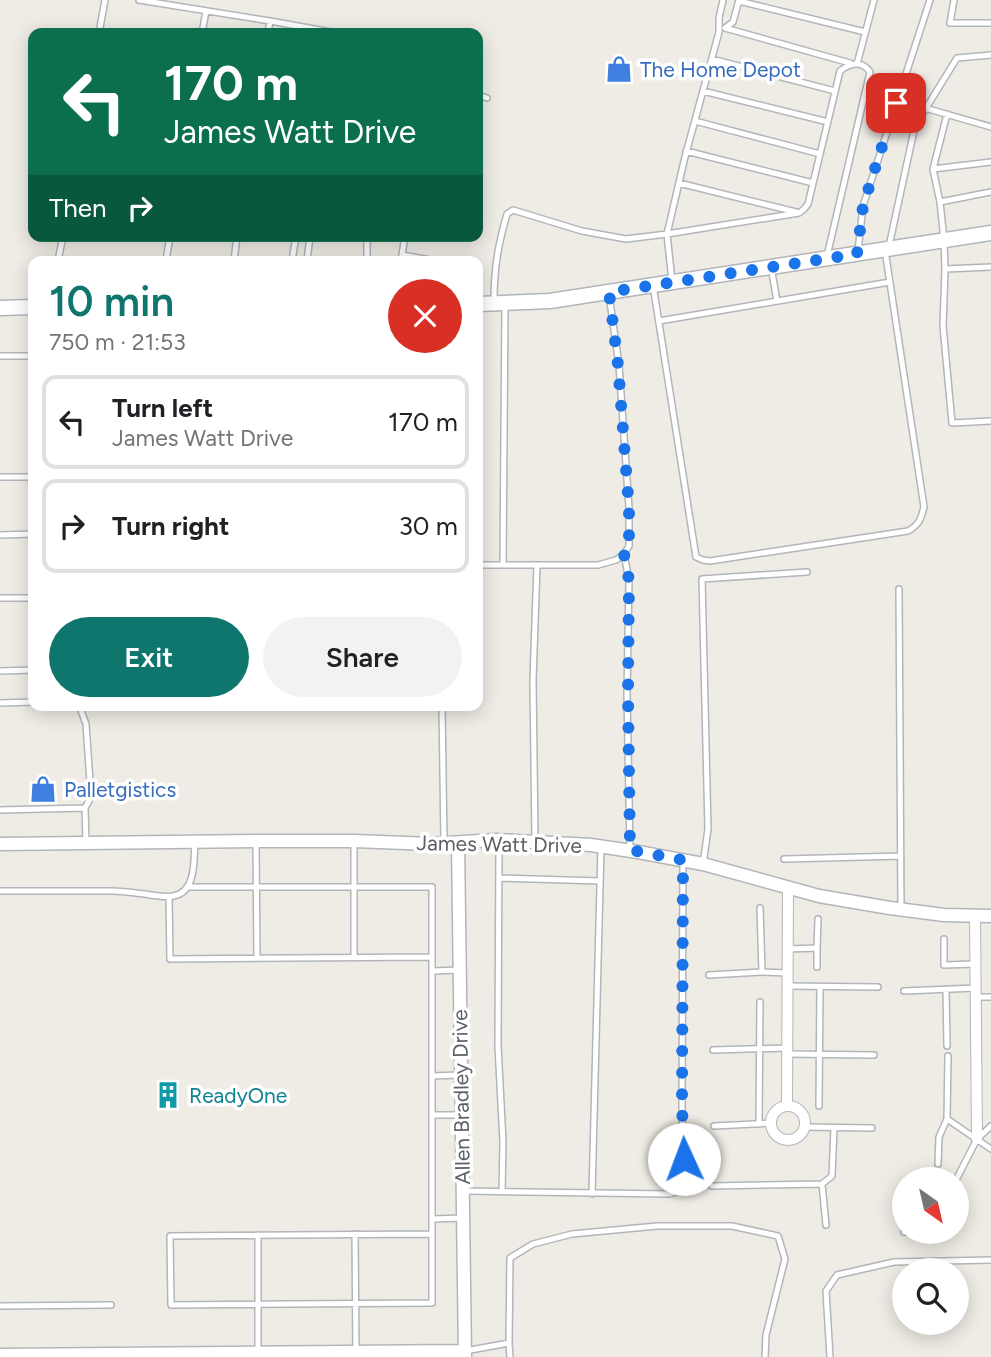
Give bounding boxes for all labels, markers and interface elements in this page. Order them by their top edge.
text: 170 m [164,53,298,112]
shop icon: The Home Depot [604,54,634,84]
icon: left [49,56,140,147]
place label: The Home Depot [640,57,801,82]
pin [866,73,926,133]
icon: arrive [877,84,915,122]
text: James Watt Drive [164,113,416,151]
icon: right [121,189,159,227]
text: Then [49,192,107,224]
text: 10 min [49,276,174,327]
button: close [388,279,462,353]
text: 750 m · 21:53 [49,328,186,356]
text: Turn left [112,392,213,424]
icon: left [53,403,91,441]
text: 170 m [388,406,458,438]
text: James Watt Drive [112,424,293,452]
icon: right [53,507,91,545]
text: Turn right [112,510,229,542]
text: 30 m [399,510,458,542]
button: Exit [49,617,249,697]
button: Share [263,617,462,697]
shop icon: Palletgistics [28,774,58,804]
place label: Palletgistics [64,777,176,802]
street label: James Watt Drive [416,830,582,858]
street label: Allen Bradley Drive [447,1009,475,1185]
building icon: ReadyOne [153,1080,183,1110]
place label: ReadyOne [189,1083,287,1108]
position arrow [647,1122,721,1196]
north arrow [892,1167,970,1244]
map controls [892,1167,969,1335]
button: search [892,1258,969,1335]

